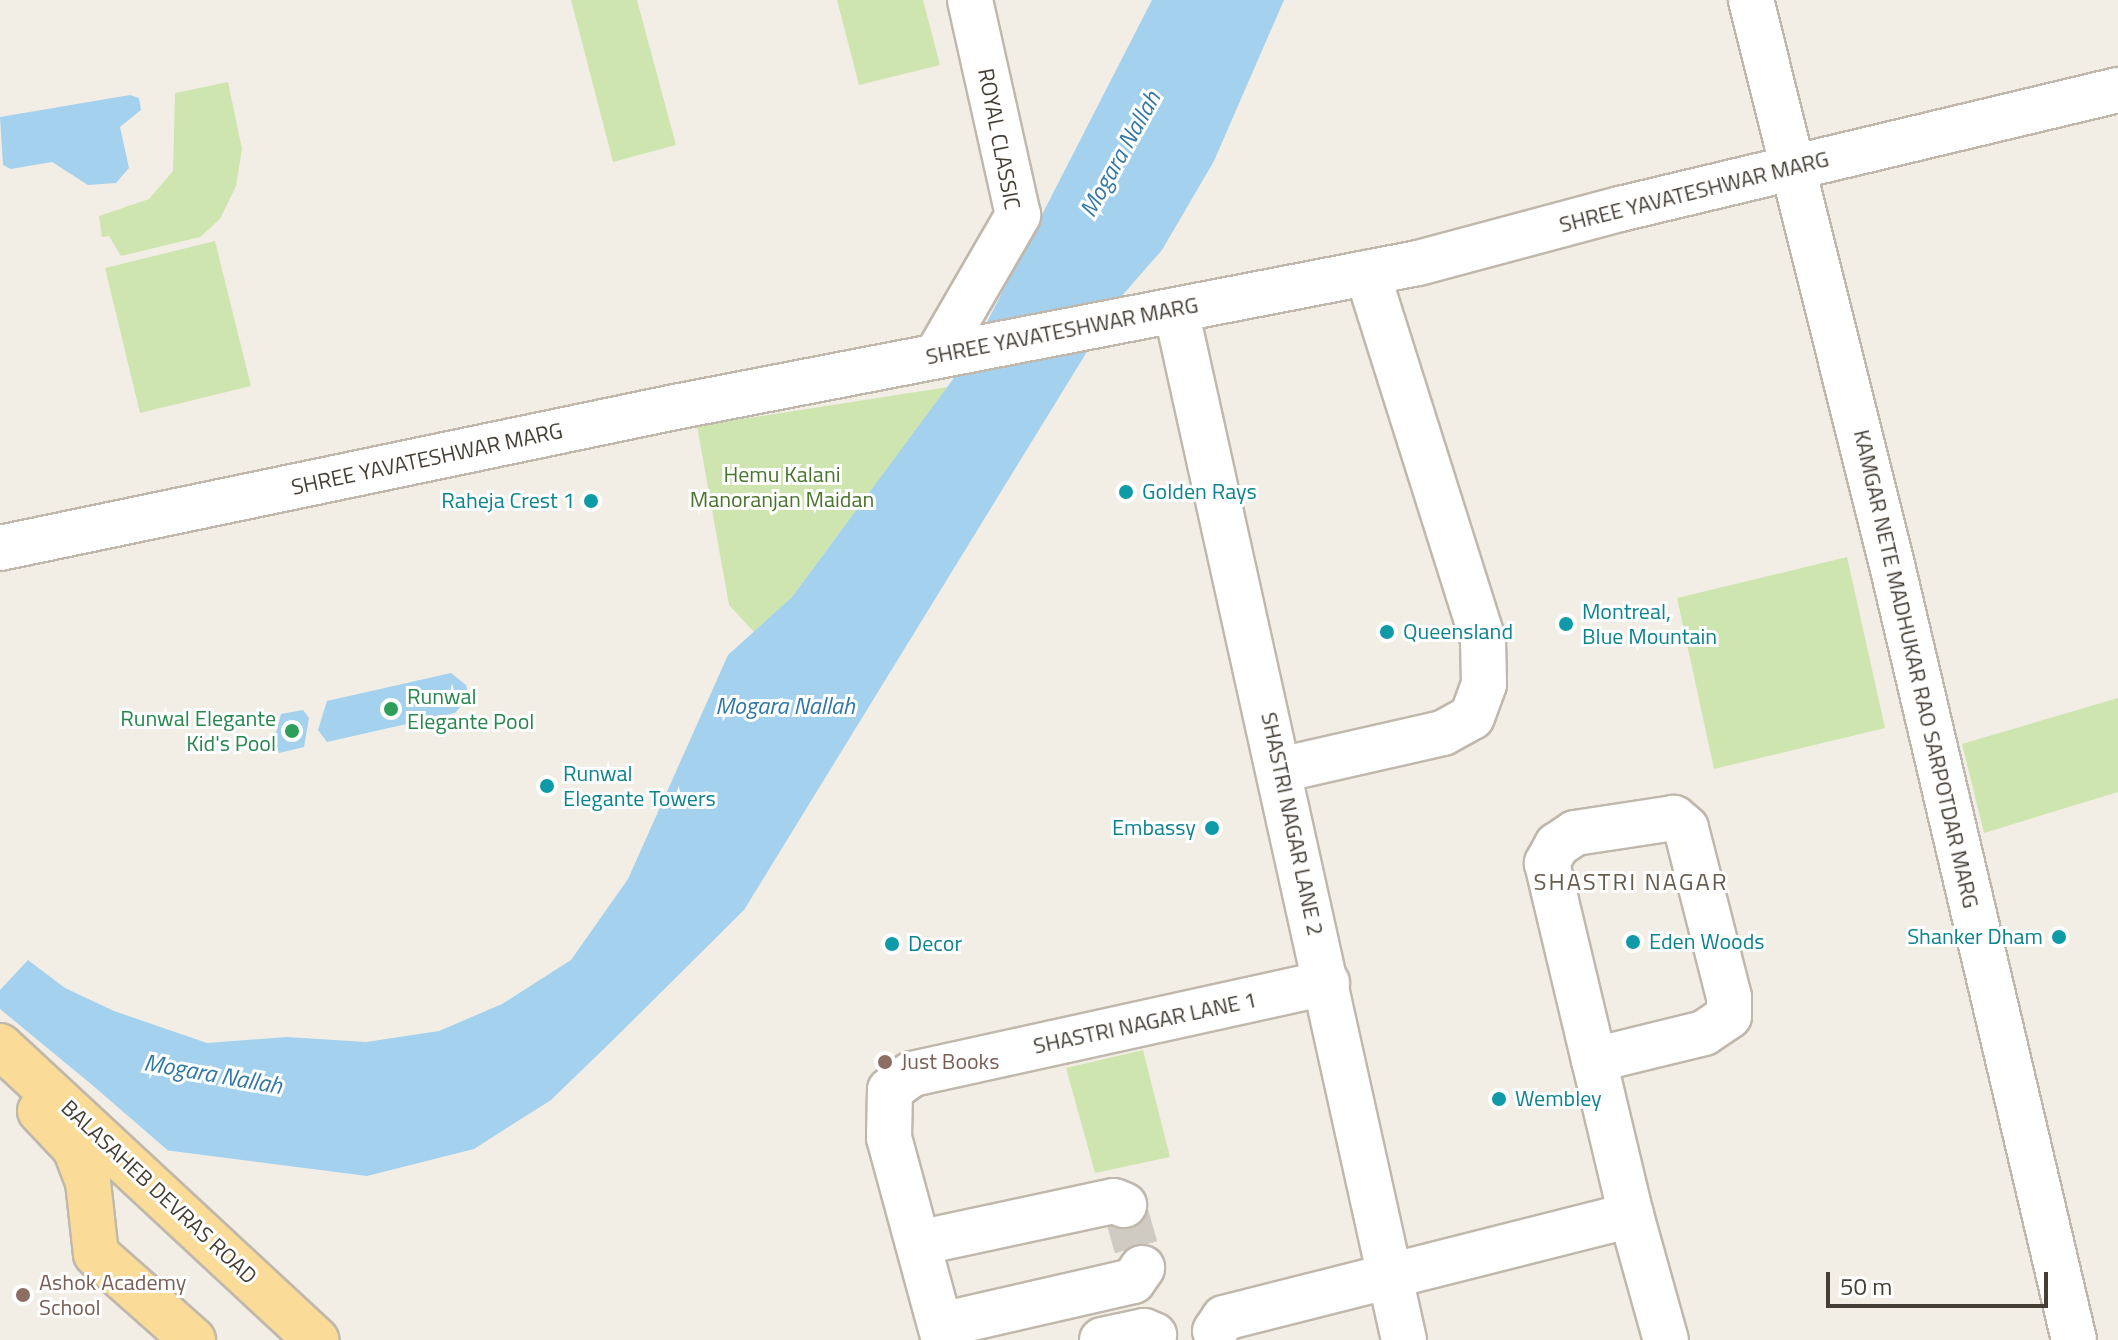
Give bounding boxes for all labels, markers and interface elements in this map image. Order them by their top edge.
street label: ROYAL CLASSIC [972,66,1026,212]
water label: Mogara Nallah [1074,86,1166,222]
street label: SHREE YAVATESHWAR MARG [1557,146,1831,238]
street label: SHREE YAVATESHWAR MARG [924,292,1200,370]
street label: SHREE YAVATESHWAR MARG [289,417,565,501]
street label: KAMGAR NETE MADHUKAR RAO SARPOTDAR MARG [1848,427,1984,911]
park label: Hemu Kalani Manoranjan Maidan [690,461,874,512]
place label: Golden Rays [1142,479,1257,505]
marker: Golden Rays [1117,483,1135,501]
place label: Raheja Crest 1 [441,488,575,514]
marker: Raheja Crest 1 [582,492,600,510]
place label: Montreal, Blue Mountain [1582,598,1717,650]
marker: Montreal, Blue Mountain [1557,615,1575,633]
place label: Queensland [1403,619,1513,645]
marker: Queensland [1378,623,1396,641]
place label: Runwal Elegante Pool [407,683,534,734]
water label: Mogara Nallah [715,692,855,720]
marker: Runwal Elegante Pool [382,700,400,718]
place label: Runwal Elegante Kid's Pool [120,705,276,756]
street label: SHASTRI NAGAR LANE 2 [1255,710,1329,938]
marker: Runwal Elegante Kid's Pool [283,722,301,740]
place label: Runwal Elegante Towers [563,760,716,812]
marker: Runwal Elegante Towers [538,777,556,795]
place label: Embassy [1112,815,1196,841]
marker: Embassy [1203,819,1221,837]
district label: SHASTRI NAGAR [1533,868,1729,896]
place label: Shanker Dham [1907,924,2043,950]
marker: Shanker Dham [2050,928,2068,946]
place label: Eden Woods [1649,929,1765,955]
place label: Decor [908,931,962,957]
marker: Eden Woods [1624,933,1642,951]
marker: Decor [883,935,901,953]
street label: SHASTRI NAGAR LANE 1 [1031,986,1259,1060]
water label: Mogara Nallah [142,1048,284,1100]
place label: Just Books [901,1049,999,1075]
marker: Just Books [876,1053,894,1071]
place label: Wembley [1515,1086,1602,1112]
marker: Wembley [1490,1090,1508,1108]
street label: BALASAHEB DEVRAS ROAD [56,1095,262,1289]
scale bar [1830,1256,2052,1306]
text: 50 m [1840,1268,1892,1304]
place label: Ashok Academy School [39,1269,186,1320]
marker: Ashok Academy School [14,1286,32,1304]

